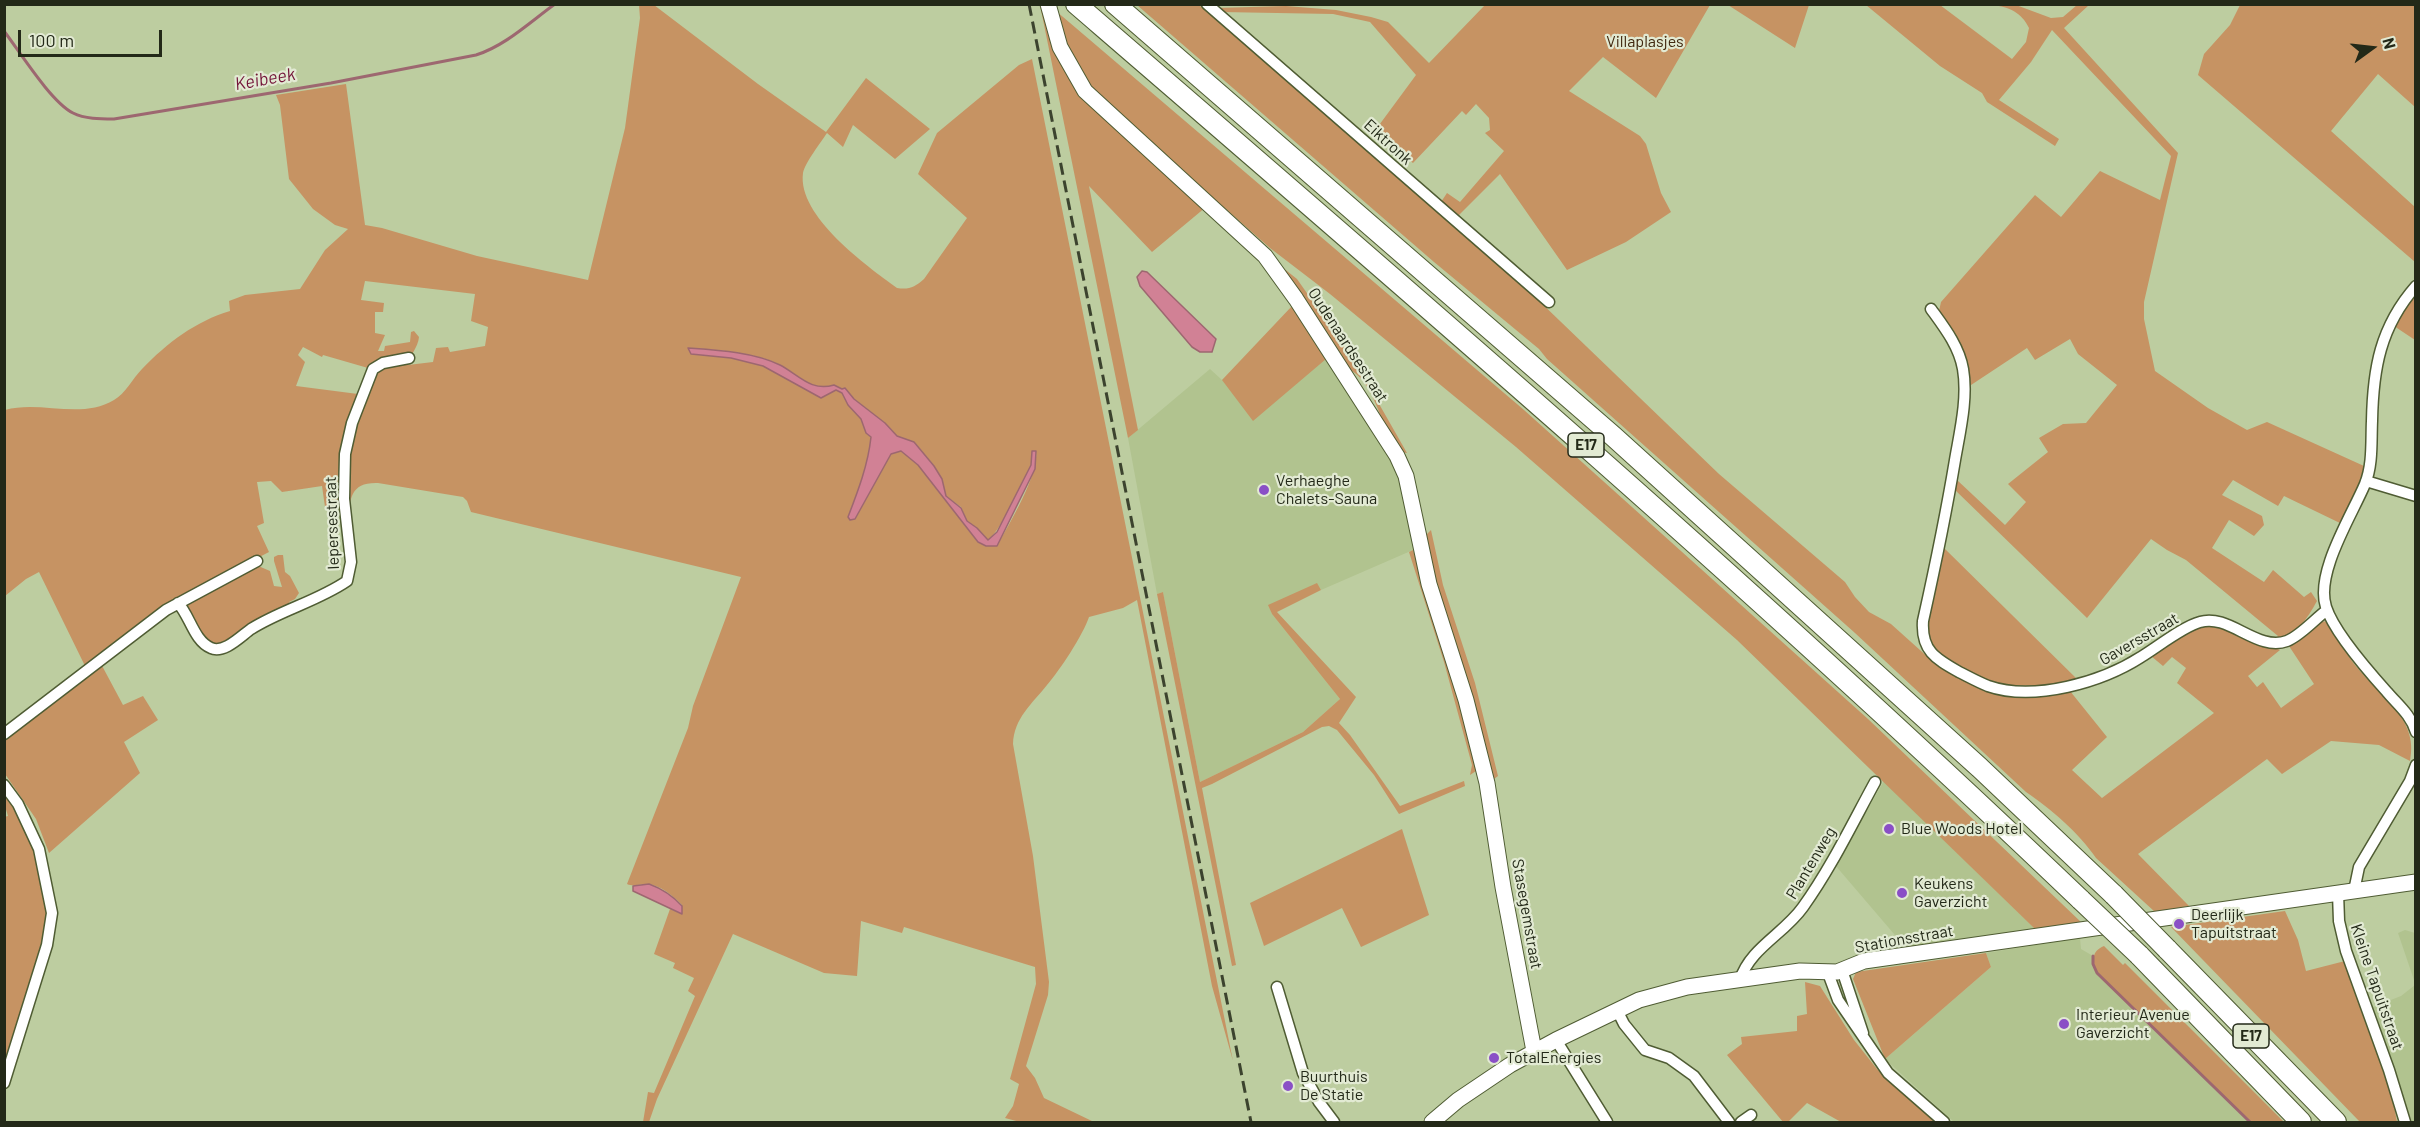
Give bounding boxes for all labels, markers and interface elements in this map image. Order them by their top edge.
scale bar [21,18,165,56]
north arrow [2342,18,2402,78]
text: 100 m [29,29,74,51]
park label: Villaplasjes [1606,32,1684,52]
text: N [2379,36,2400,51]
water label: Keibeek [233,63,297,95]
street label: Eiktronk [1360,115,1416,169]
street label: Oudenaardsestraat [1304,284,1392,406]
road number: E17 [1568,433,1604,457]
place label: Verhaeghe Chalets-Sauna [1276,471,1377,509]
street label: Iepersestraat [321,476,343,570]
marker: Verhaeghe Chalets-Sauna [1257,483,1271,497]
street label: Gaversstraat [2096,609,2182,669]
place label: Blue Woods Hotel [1901,819,2022,839]
marker: Blue Woods Hotel [1882,822,1896,836]
street label: Plantenweg [1782,823,1840,903]
street label: Stasegemstraat [1508,858,1546,970]
place label: Keukens Gaverzicht [1914,874,1987,912]
marker: Keukens Gaverzicht [1895,886,1909,900]
place label: Deerlijk Tapuitstraat [2191,905,2277,943]
marker: Deerlijk Tapuitstraat [2172,917,2186,931]
street label: Stationsstraat [1853,921,1955,957]
street label: Kleine Tapuitstraat [2346,921,2408,1053]
place label: Interieur Avenue Gaverzicht [2076,1005,2190,1043]
marker: Interieur Avenue Gaverzicht [2057,1017,2071,1031]
road number: E17 [2233,1024,2269,1048]
place label: TotalEnergies [1506,1048,1601,1068]
marker: TotalEnergies [1487,1051,1501,1065]
place label: Buurthuis De Statie [1300,1067,1368,1105]
marker: Buurthuis De Statie [1281,1079,1295,1093]

